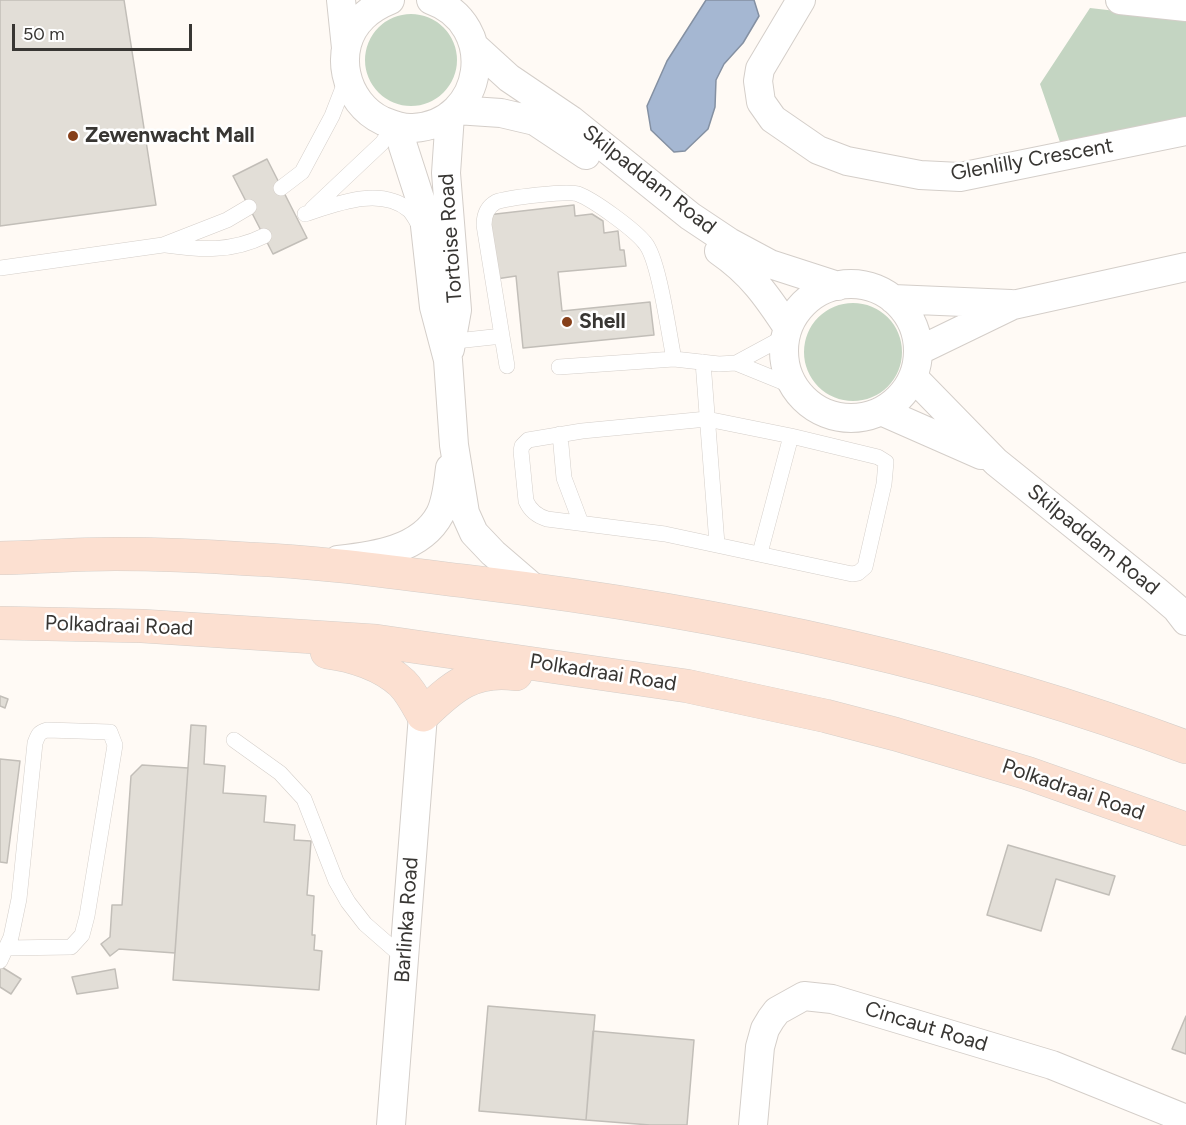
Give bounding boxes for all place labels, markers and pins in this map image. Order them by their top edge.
place label: Zewenwacht Mall [85,123,255,149]
marker: Zewenwacht Mall [66,129,80,143]
place label: Shell [579,309,626,335]
marker: Shell [560,315,574,329]

